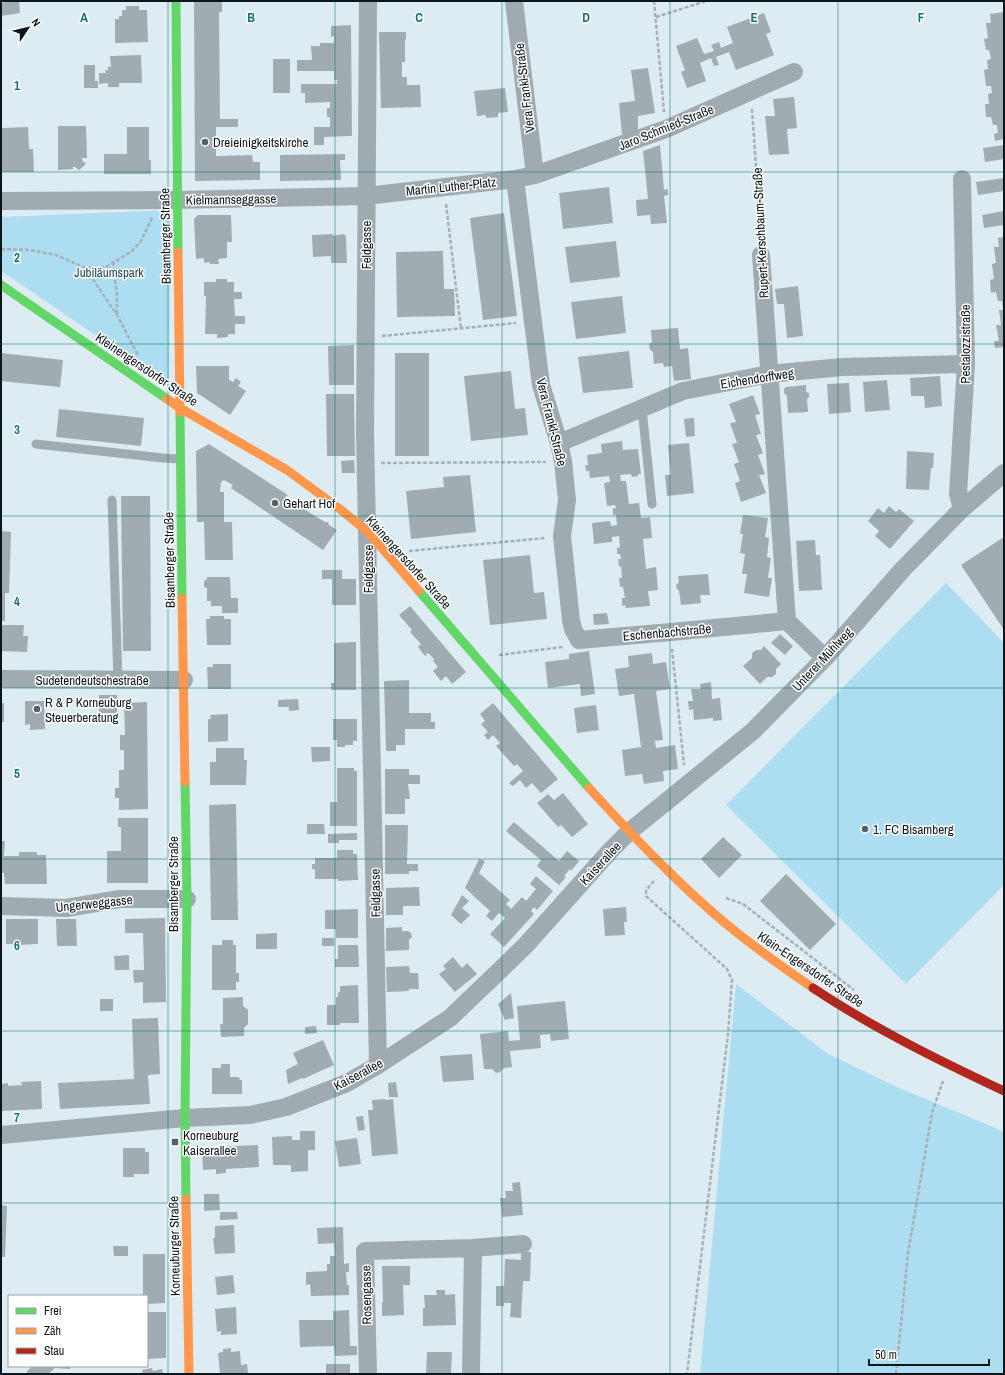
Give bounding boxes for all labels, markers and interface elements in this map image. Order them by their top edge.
north arrow [8,8,48,48]
text: A [80,9,88,26]
text: B [247,9,255,26]
text: C [415,9,423,26]
text: D [582,9,590,26]
text: E [750,9,758,26]
text: F [918,9,925,26]
text: N [29,16,44,29]
street label: Vera Frankl-Straße [511,42,538,134]
text: 1 [14,77,20,94]
street label: Jaro Schmied-Straße [616,101,716,154]
place label: Dreieinigkeitskirche [213,134,308,151]
marker: Dreieinigkeitskirche [200,137,210,147]
street label: Rupert-Kerschbaum-Straße [749,167,772,299]
street label: Martin Luther-Platz [405,173,497,200]
street label: Bisamberger Straße [156,188,175,284]
street label: Kielmannseggasse [186,190,277,209]
street label: Feldgasse [358,221,375,269]
text: 2 [14,249,20,266]
park label: Jubiläumspark [74,264,144,281]
street label: Pestalozzistraße [957,304,974,384]
street label: Kleinengersdorfer Straße [92,329,201,410]
street label: Eichendorffweg [719,364,795,393]
street label: Vera Frankl-Straße [532,376,571,468]
text: 3 [14,421,20,438]
place label: Gehart Hof [283,495,335,512]
marker: Gehart Hof [270,498,280,508]
street label: Bisamberger Straße [160,512,179,608]
street label: Kleinengersdorfer Straße [362,512,455,613]
street label: Feldgasse [360,545,377,593]
text: 4 [14,593,20,610]
street label: Eschenbachstraße [622,620,712,645]
street label: Unterer Mühlweg [788,624,856,695]
street label: Sudetendeutschestraße [35,672,149,689]
place label: R & P Korneuburg Steuerberatung [45,694,131,726]
marker: R & P Korneuburg Steuerberatung [32,704,42,714]
text: 5 [14,765,20,782]
place label: 1. FC Bisamberg [873,821,954,838]
marker: 1. FC Bisamberg [860,824,870,834]
street label: Bisamberger Straße [165,836,182,932]
street label: Kaiserallee [576,838,625,889]
street label: Feldgasse [367,868,384,917]
street label: Ungerweggasse [55,891,133,916]
street label: Klein-Engersdorfer Straße [754,928,867,1011]
text: 6 [14,937,20,954]
street label: Kaiserallee [331,1054,386,1094]
text: 7 [14,1109,20,1126]
place label: Korneuburg Kaiserallee [183,1127,239,1159]
marker: Korneuburg Kaiserallee [170,1137,180,1147]
street label: Korneuburger Straße [165,1196,184,1296]
street label: Rosengasse [357,1265,376,1325]
legend [8,1295,148,1367]
text: Frei [44,1303,62,1319]
text: Zäh [44,1323,61,1339]
scale bar [869,1341,989,1367]
text: Stau [44,1343,64,1359]
text: 50 m [875,1347,897,1363]

